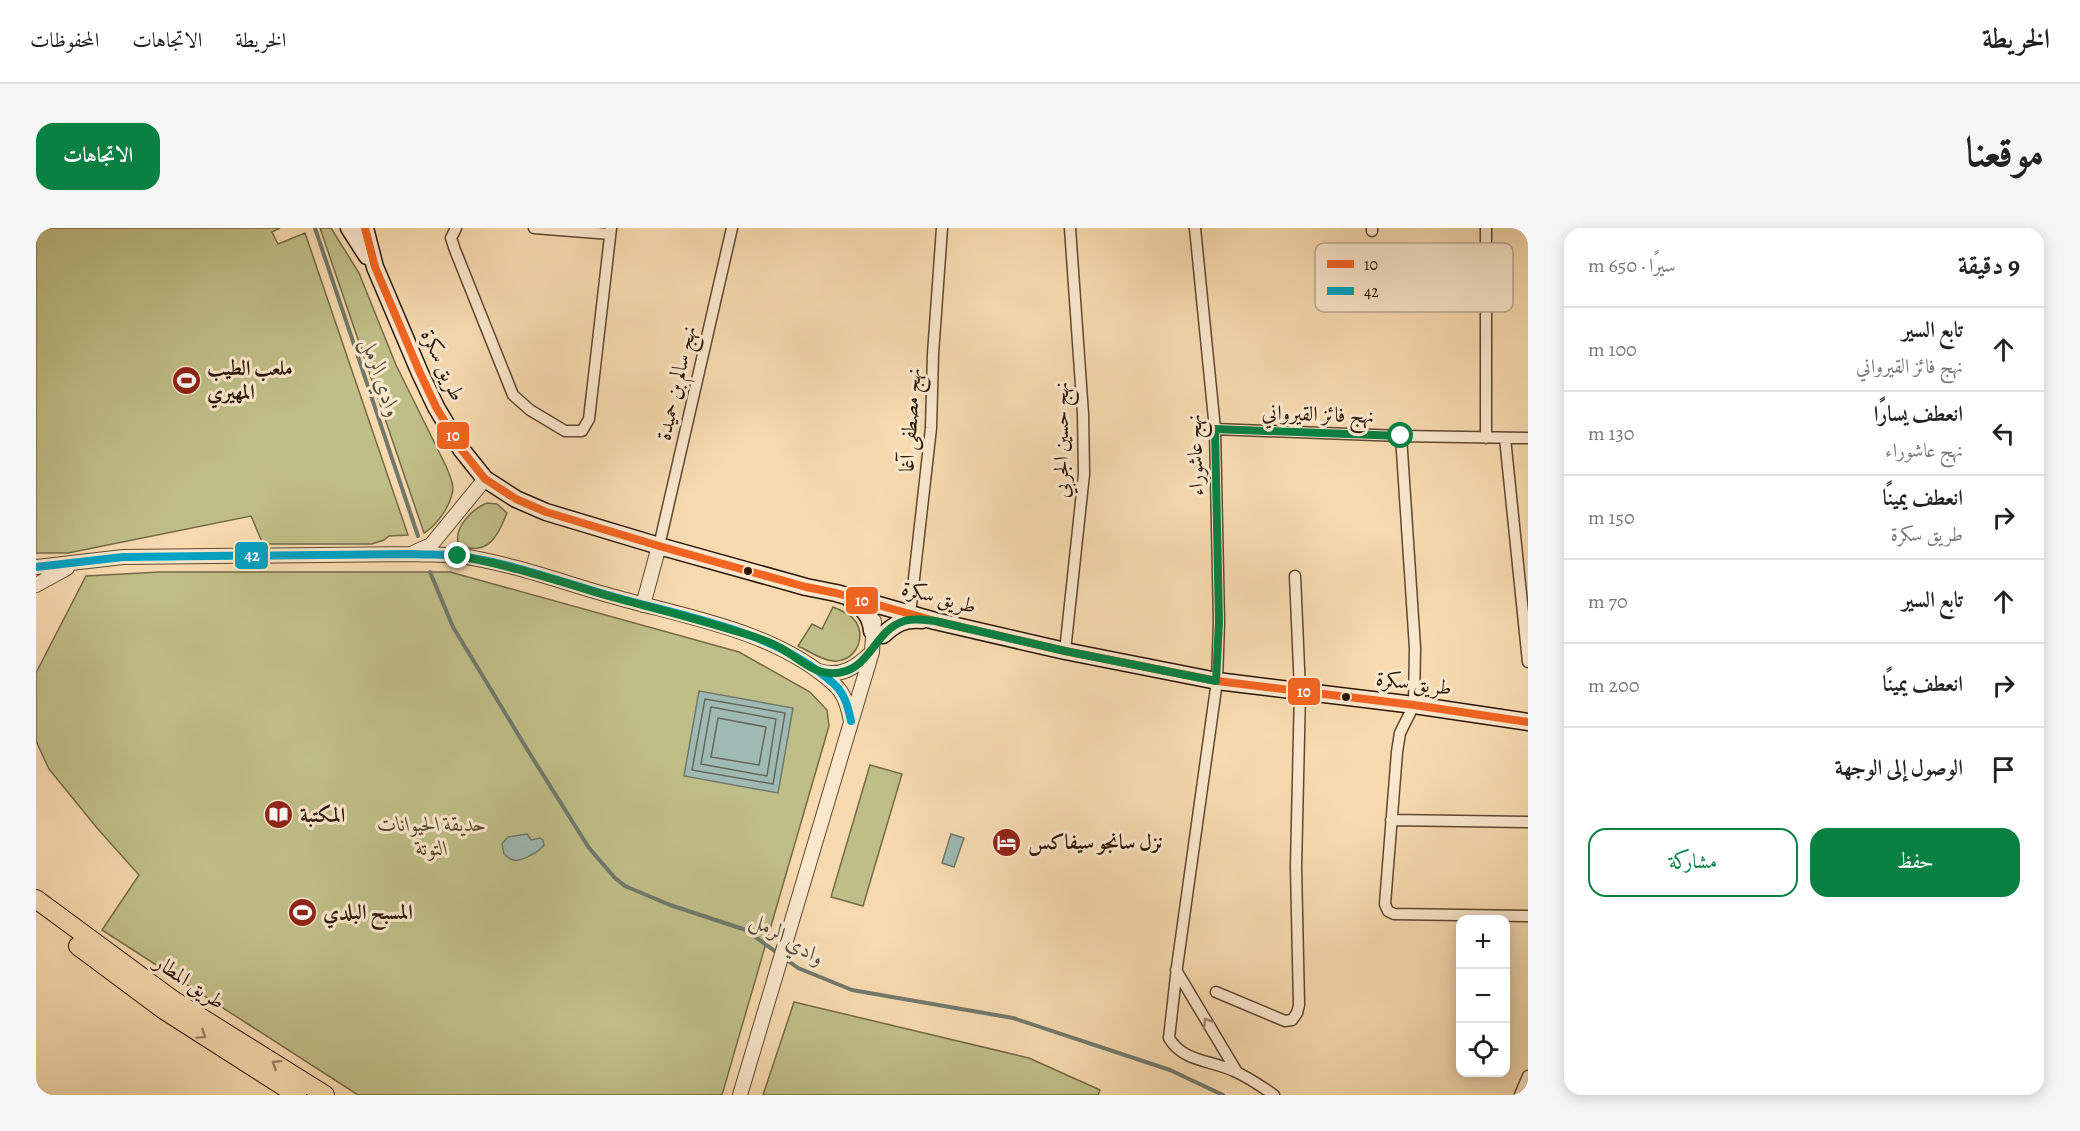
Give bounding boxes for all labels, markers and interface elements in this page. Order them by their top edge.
text: الخريطة [1982,20,2050,58]
text: المحفوظات [30,26,99,54]
text: الاتجاهات [132,26,202,54]
text: الخريطة [235,26,286,54]
button: الاتجاهات [36,123,160,190]
text: موقعنا [1966,123,2044,180]
legend [1315,243,1513,312]
text: 9 دقيقة [1958,248,2020,283]
text: سيرًا · 650 m [1588,252,1676,279]
text: 10 [1364,254,1378,276]
text: 42 [1364,281,1379,303]
text: تابع السير [1902,315,1963,345]
street label: نهج سالم بن حميدة [649,323,708,444]
street label: طريق سكرة [414,325,472,405]
water label: وادي الرمل [352,333,409,422]
icon: ahead [1987,333,2020,366]
text: 100 m [1588,336,1637,363]
text: نهج فائز القيرواني [1856,353,1963,380]
place label: ملعب الطيب المهيري [207,354,293,409]
sports icon: ملعب الطيب المهيري [170,364,202,396]
street label: نهج مصطفى آغا [892,367,933,473]
street label: نهج حسين الجربي [1047,382,1080,498]
street label: نهج فائز القيرواني [1261,398,1375,435]
text: انعطف يسارًا [1874,399,1963,429]
street label: نهج عاشوراء [1180,413,1215,496]
icon: left [1987,417,2020,450]
text: 130 m [1588,420,1634,447]
line badge: 10 [436,421,470,450]
route start [1387,422,1413,448]
text: 10 [446,425,460,447]
text: نهج عاشوراء [1885,437,1963,464]
text: انعطف يمينًا [1883,483,1963,513]
icon: right [1987,501,2020,534]
text: 150 m [1588,504,1635,531]
text: طريق سكرة [1891,521,1963,548]
line badge: 42 [234,541,269,570]
route end [444,542,470,568]
text: 42 [244,545,260,567]
unlabelled marker [742,565,754,577]
street label: طريق سكرة [899,574,979,620]
text: تابع السير [1902,585,1963,615]
icon: ahead [1987,585,2020,618]
line badge: 10 [845,586,879,615]
text: 70 m [1588,588,1628,615]
text: 10 [855,590,869,612]
street label: طريق سكرة [1374,664,1454,702]
text: انعطف يمينًا [1883,669,1963,699]
icon: right [1987,669,2020,702]
text: 200 m [1588,672,1639,699]
line badge: 10 [1287,677,1321,706]
text: 10 [1297,681,1311,703]
unlabelled marker [1340,691,1352,703]
text: الوصول إلى الوجهة [1835,753,1963,783]
icon: arrive [1987,753,2020,786]
library icon: المكتبة [263,799,295,831]
place label: المكتبة [300,801,345,829]
park label: حديقة الحيوانات التوتة [377,810,487,862]
hotel icon: نزل سانجو سيفاكس [991,826,1023,858]
place label: نزل سانجو سيفاكس [1028,828,1163,856]
button: مشاركة [1588,828,1798,897]
button: حفظ [1810,828,2020,897]
sports icon: المسبح البلدي [286,896,318,928]
place label: المسبح البلدي [323,898,413,931]
water label: وادي الرمل [743,905,831,975]
map controls [1456,915,1510,1077]
button: + [1456,915,1510,969]
street label: طريق المطار [148,947,231,1016]
button: − [1456,969,1510,1023]
one-way arrow [1203,1018,1214,1028]
button: locate [1456,1023,1510,1077]
one-way arrow [196,1028,207,1039]
one-way arrow [271,1061,282,1072]

